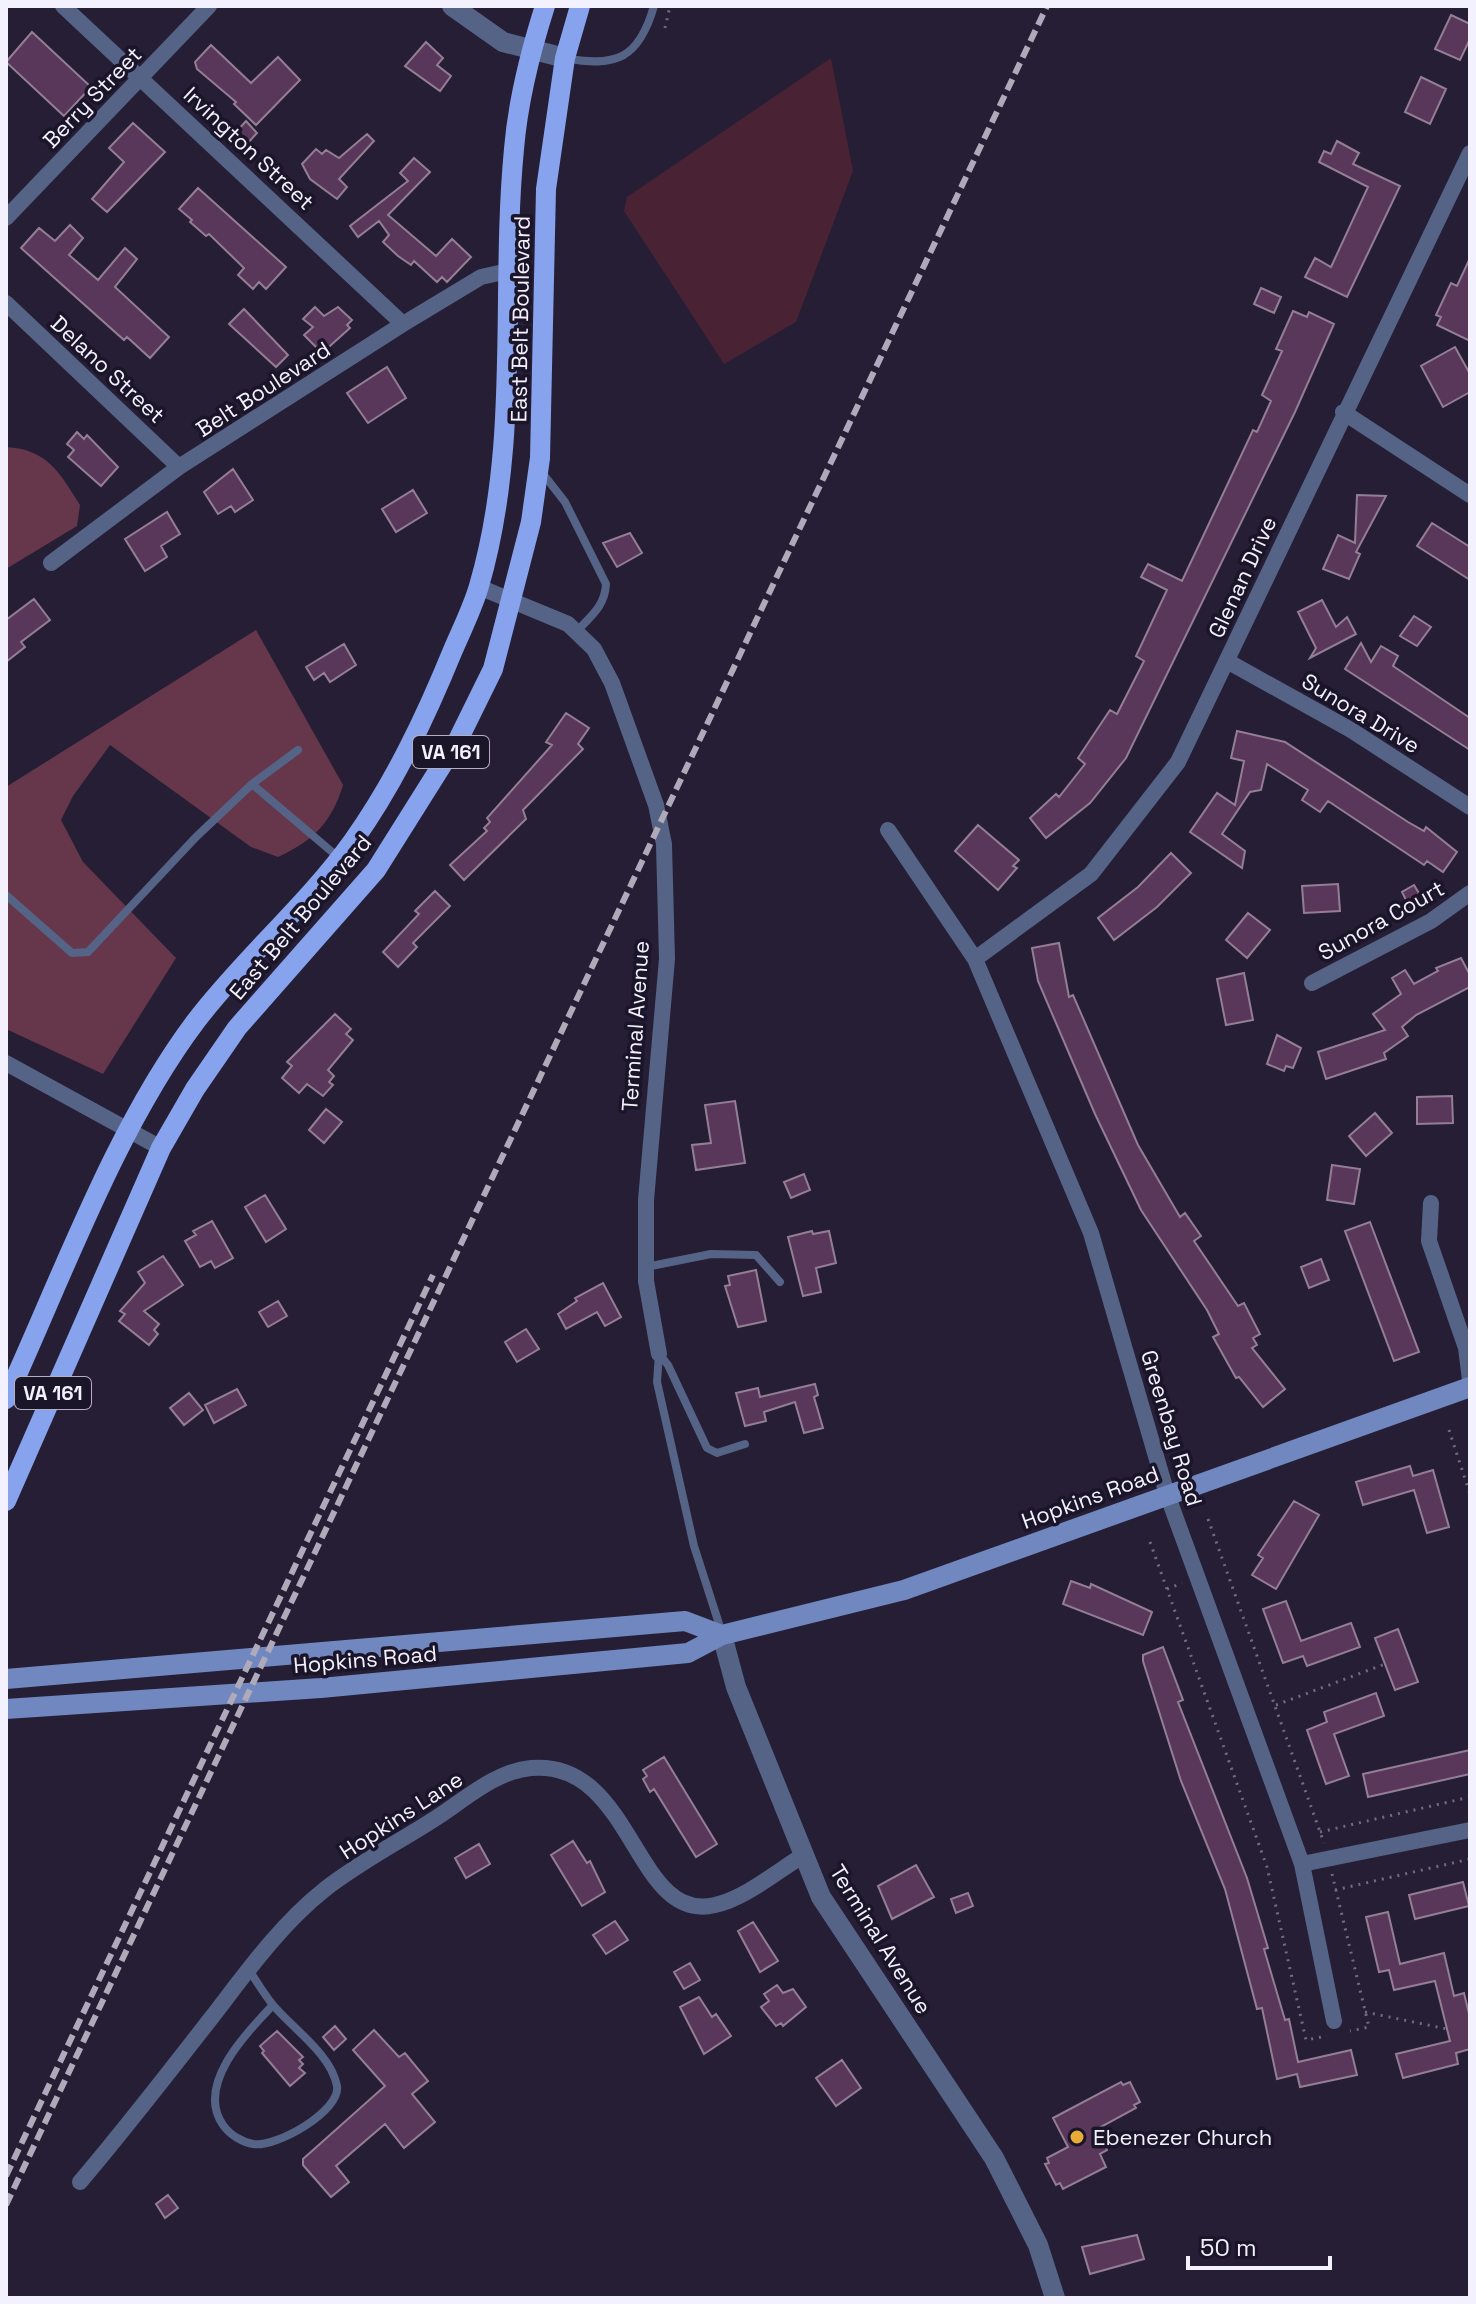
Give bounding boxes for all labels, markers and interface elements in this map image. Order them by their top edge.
street label: Berry Street [37,40,147,154]
street label: Irvington Street [178,80,320,216]
street label: East Belt Boulevard [504,215,536,423]
street label: Delano Street [45,309,171,429]
street label: Belt Boulevard [191,335,335,443]
street label: Glenan Drive [1202,512,1282,642]
street label: Sunora Drive [1297,667,1425,759]
road number: VA 161 [413,736,489,768]
street label: East Belt Boulevard [223,829,377,1005]
street label: Sunora Court [1313,874,1449,966]
street label: Terminal Avenue [615,940,655,1112]
street label: Greenbay Road [1135,1347,1209,1509]
road number: VA 161 [15,1377,91,1409]
street label: Hopkins Road [1017,1459,1163,1535]
street label: Hopkins Road [292,1639,438,1679]
street label: Hopkins Lane [334,1765,468,1865]
street label: Terminal Avenue [824,1859,938,2019]
place label: Ebenezer Church [1093,2123,1272,2151]
marker: Ebenezer Church [1068,2128,1086,2146]
scale bar [1188,2220,1330,2270]
text: 50 m [1200,2232,1257,2263]

